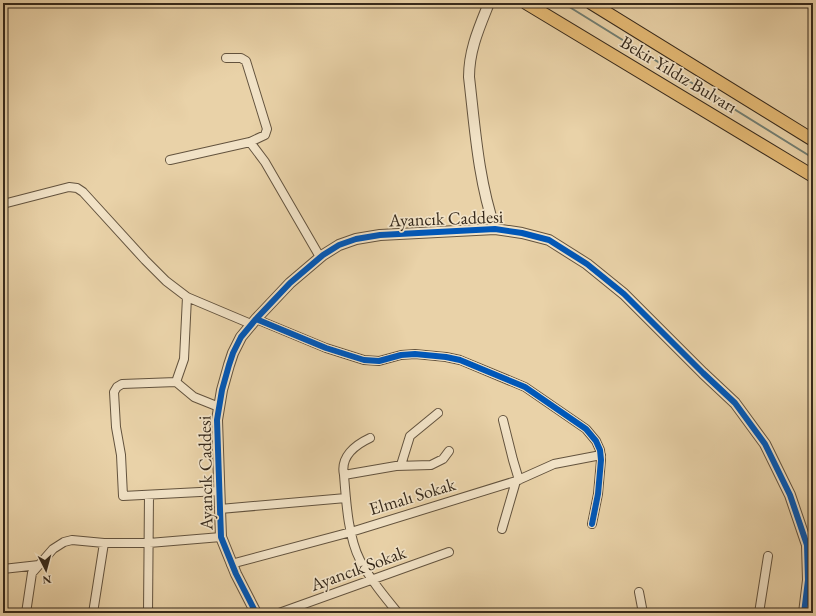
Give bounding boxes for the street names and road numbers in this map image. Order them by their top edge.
street label: Bekir Yıldız Bulvarı [617,30,742,118]
street label: Ayancık Caddesi [387,204,504,232]
street label: Ayancık Caddesi [192,415,218,531]
street label: Elmalı Sokak [366,472,458,520]
street label: Ayancık Sokak [306,540,409,596]

